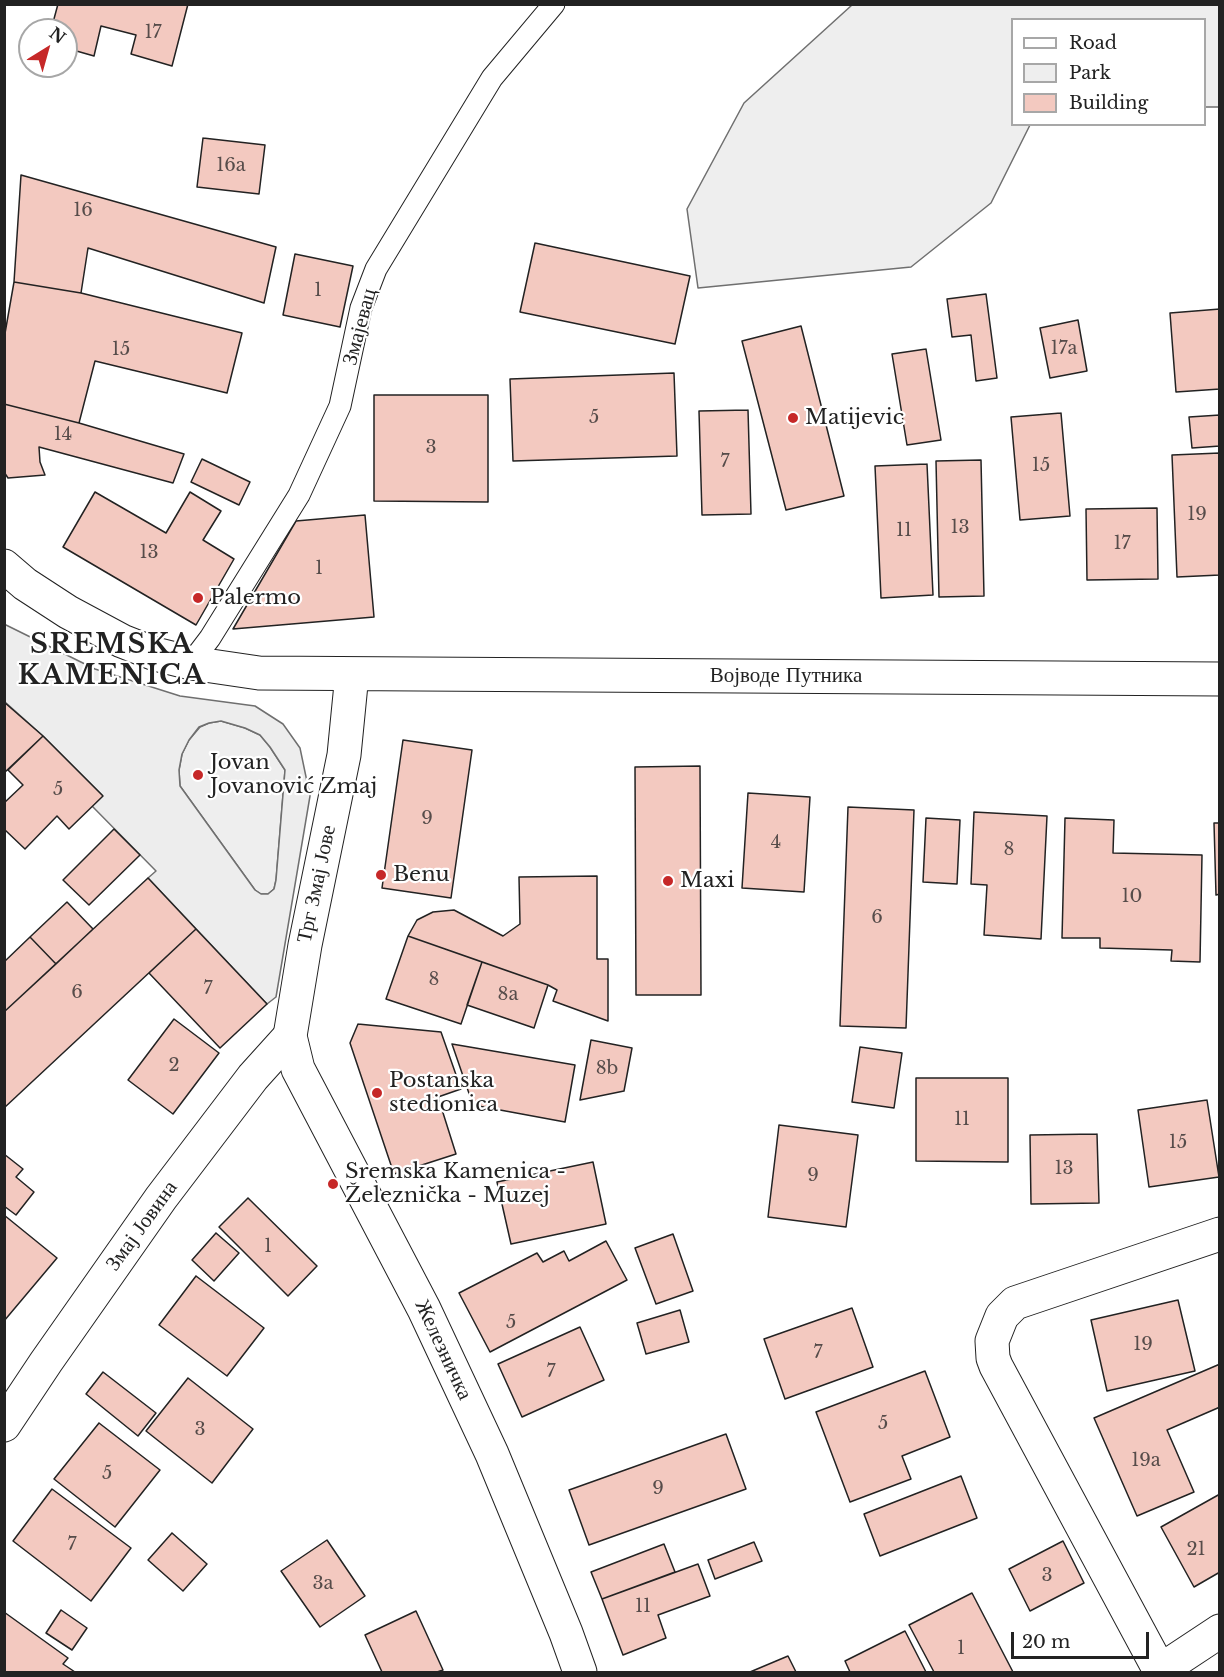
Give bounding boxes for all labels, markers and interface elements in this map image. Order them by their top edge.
north arrow [18,18,78,78]
legend [1011,18,1206,126]
house number: 17 [144,22,162,44]
text: N [46,23,70,48]
text: Road [1069,32,1117,54]
text: Park [1069,62,1111,84]
text: Building [1069,92,1148,114]
house number: 16a [216,155,246,177]
house number: 16 [73,200,93,222]
house number: 1 [314,280,322,302]
street label: Змајевац [338,286,382,368]
house number: 17a [1050,338,1078,360]
house number: 15 [112,339,130,361]
place label: Matijevic [805,405,904,431]
house number: 5 [589,407,599,429]
marker: Matijevic [786,411,800,425]
house number: 14 [54,424,72,446]
house number: 3 [425,437,437,459]
house number: 7 [720,451,730,473]
house number: 15 [1032,455,1050,477]
house number: 19 [1187,504,1207,526]
house number: 13 [950,517,970,539]
house number: 11 [896,520,912,542]
house number: 17 [1113,533,1131,555]
house number: 13 [139,542,159,564]
house number: 1 [315,558,323,580]
place label: Palermo [210,585,301,611]
marker: Palermo [191,591,205,605]
district label: SREMSKA KAMENICA [18,629,206,692]
street label: Војводе Путника [710,663,862,689]
place label: Jovan Jovanović Zmaj [210,750,377,800]
marker: Jovan Jovanović Zmaj [191,768,205,782]
house number: 5 [53,779,63,801]
house number: 9 [421,808,433,830]
street label: Трг Змај Јове [292,823,342,945]
house number: 4 [771,832,781,854]
house number: 8 [1004,839,1014,861]
place label: Benu [393,862,450,888]
marker: Benu [374,868,388,882]
place label: Maxi [680,868,734,894]
marker: Maxi [661,874,675,888]
house number: 10 [1122,886,1142,908]
house number: 6 [871,907,883,929]
house number: 8 [429,969,439,991]
house number: 7 [203,978,213,1000]
house number: 6 [71,982,83,1004]
house number: 8a [498,984,518,1006]
house number: 2 [168,1055,180,1077]
house number: 8b [596,1058,618,1080]
place label: Postanska stedionica [389,1068,498,1118]
marker: Postanska stedionica [370,1086,384,1100]
house number: 11 [954,1109,970,1131]
house number: 15 [1169,1132,1187,1154]
house number: 13 [1054,1158,1074,1180]
place label: Sremska Kamenica - Železnička - Muzej [345,1159,566,1209]
house number: 9 [807,1165,819,1187]
street label: Змај Јовина [101,1176,183,1276]
marker: Sremska Kamenica - Železnička - Muzej [326,1177,340,1191]
house number: 1 [264,1236,272,1258]
street label: Железничка [409,1296,477,1404]
house number: 5 [506,1312,516,1334]
house number: 19 [1133,1334,1153,1356]
house number: 7 [813,1342,823,1364]
house number: 7 [546,1361,556,1383]
house number: 5 [878,1413,888,1435]
house number: 3 [194,1419,206,1441]
house number: 19a [1131,1450,1161,1472]
house number: 5 [102,1463,112,1485]
house number: 9 [652,1478,664,1500]
house number: 7 [67,1534,77,1556]
house number: 21 [1186,1539,1206,1561]
house number: 3 [1041,1565,1053,1587]
house number: 3a [312,1573,334,1595]
house number: 11 [635,1596,651,1618]
scale bar [1014,1620,1152,1658]
text: 20 m [1022,1631,1070,1653]
house number: 1 [957,1638,965,1660]

